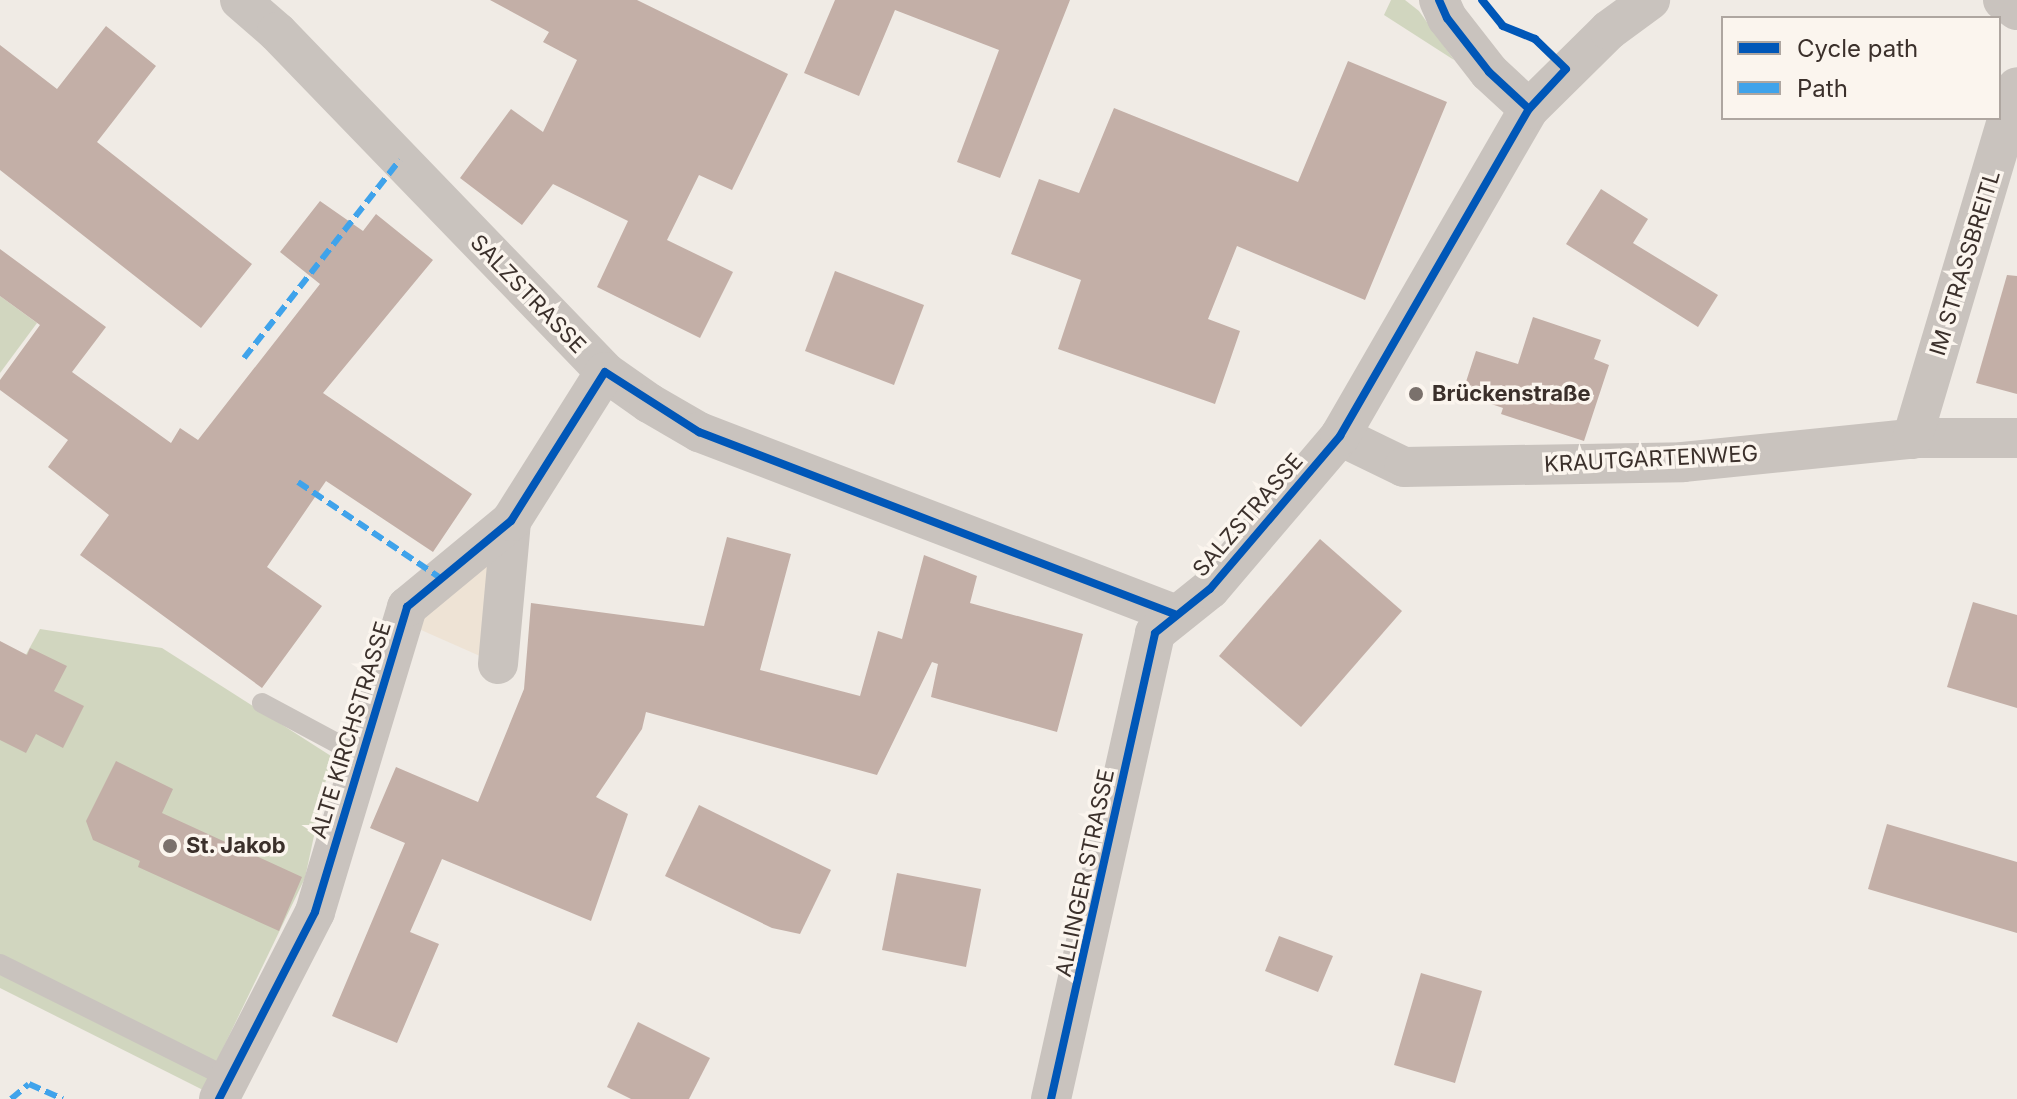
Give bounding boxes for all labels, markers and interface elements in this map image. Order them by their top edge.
legend [1721,16,2001,120]
text: Cycle path [1797,34,1918,63]
text: Path [1797,74,1848,103]
street label: IM STRASSBREITL [1924,167,2006,359]
street label: SALZSTRASSE [465,229,591,359]
place label: Brückenstraße [1432,381,1591,407]
marker: Brückenstraße [1407,385,1425,403]
street label: KRAUTGARTENWEG [1543,440,1759,478]
street label: SALZSTRASSE [1187,448,1309,582]
street label: ALTE KIRCHSTRASSE [305,618,397,842]
street label: ALLINGER STRASSE [1050,767,1120,979]
place label: St. Jakob [186,833,286,859]
marker: St. Jakob [161,837,179,855]

